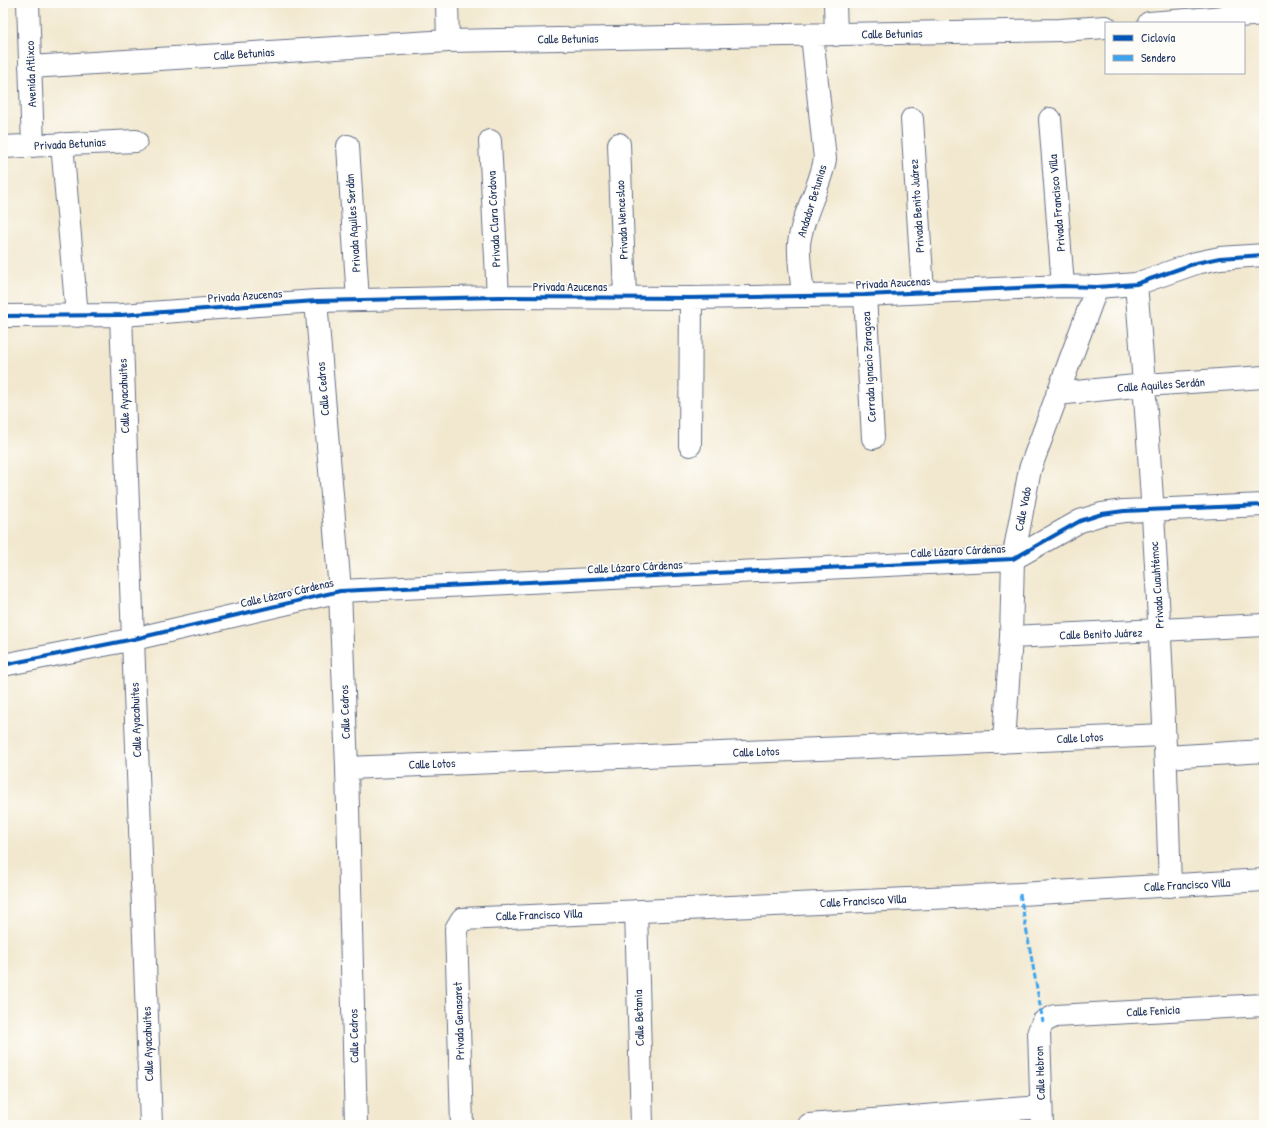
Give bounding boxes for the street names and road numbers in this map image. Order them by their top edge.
street label: Calle Betunias [861,24,923,43]
street label: Calle Betunias [537,29,599,48]
street label: Avenida Atlixco [21,40,40,108]
street label: Calle Betunias [213,43,275,64]
street label: Privada Betunias [34,133,107,154]
street label: Privada Francisco Villa [1044,153,1069,252]
street label: Privada Benito Juárez [905,159,928,253]
street label: Andador Betunias [792,162,831,239]
street label: Privada Clara Córdova [482,170,505,268]
street label: Privada Aquiles Serdán [341,173,364,273]
street label: Privada Wenceslao [611,180,632,260]
street label: Privada Azucenas [855,272,931,293]
street label: Privada Azucenas [533,278,608,295]
street label: Privada Azucenas [207,284,283,307]
street label: Cerrada Ignacio Zaragoza [857,311,880,423]
street label: Calle Ayacahuites [114,358,133,434]
street label: Calle Cedros [312,361,333,417]
street label: Calle Aquiles Serdán [1117,373,1205,396]
street label: Calle Vado [1010,485,1035,533]
street label: Calle Lázaro Cárdenas [910,539,1006,561]
street label: Privada Cuauhtémoc [1145,541,1168,629]
street label: Calle Lázaro Cárdenas [587,555,683,577]
street label: Calle Lázaro Cárdenas [239,573,336,612]
street label: Calle Benito Juárez [1059,624,1143,643]
street label: Calle Ayacahuites [126,682,145,758]
street label: Calle Cedros [335,684,354,739]
street label: Calle Lotos [1056,728,1104,747]
street label: Calle Lotos [732,742,780,761]
street label: Calle Lotos [408,754,456,773]
street label: Calle Francisco Villa [1143,874,1231,895]
street label: Calle Francisco Villa [819,890,907,911]
street label: Calle Francisco Villa [495,904,583,925]
street label: Privada Genasaret [449,981,468,1060]
street label: Calle Betania [629,989,648,1047]
street label: Calle Fenicia [1126,1001,1180,1020]
street label: Calle Ayacahuites [138,1006,157,1082]
street label: Calle Cedros [345,1008,362,1063]
street label: Calle Hebron [1030,1046,1049,1100]

